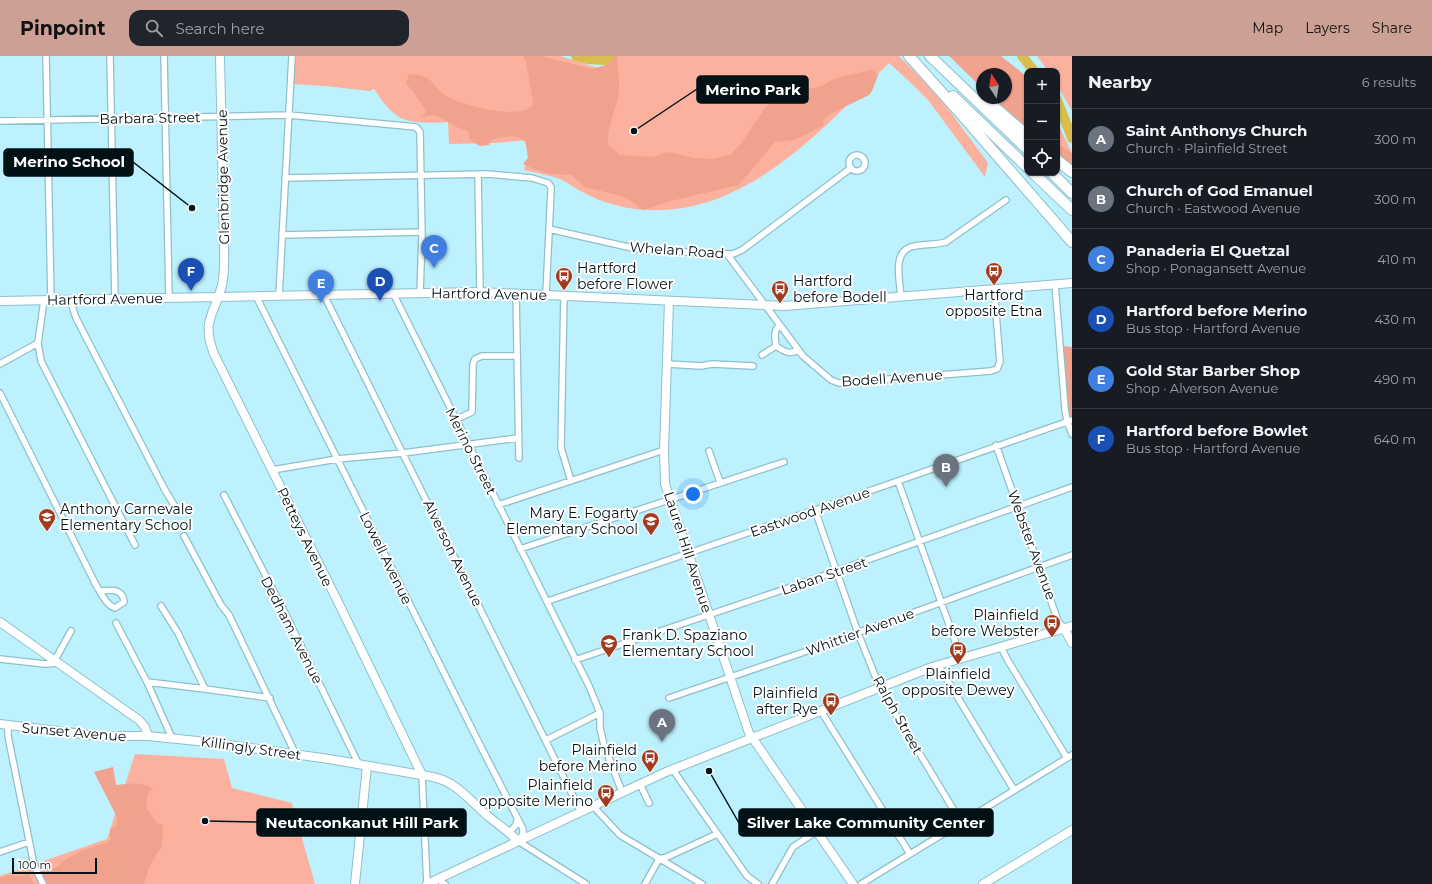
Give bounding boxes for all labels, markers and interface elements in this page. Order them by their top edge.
search box [129,10,409,46]
text: Pinpoint [20,17,105,40]
icon: search [143,17,165,39]
text: Search here [175,19,265,38]
text: Map [1252,19,1283,37]
text: Layers [1305,19,1350,37]
text: Share [1372,19,1412,37]
north arrow [976,68,1012,104]
map controls [1024,68,1060,176]
button: + [1024,68,1060,104]
text: Nearby [1088,72,1152,92]
text: 6 results [1362,74,1416,90]
callout: Merino Park [697,76,808,103]
text: Merino Park [705,80,801,99]
button: − [1024,104,1060,140]
street label: Barbara Street [99,108,201,128]
street label: Glenbridge Avenue [213,109,233,245]
text: Saint Anthonys Church [1126,121,1307,140]
text: A [1096,131,1106,147]
text: 300 m [1374,131,1416,147]
button: locate [1024,140,1060,176]
text: Church · Plainfield Street [1126,140,1287,156]
callout: Merino School [4,149,133,176]
text: Merino School [13,152,125,171]
text: Church of God Emanuel [1126,181,1313,200]
text: B [1096,191,1106,207]
text: 300 m [1374,191,1416,207]
text: Church · Eastwood Avenue [1126,200,1300,216]
pin: C [421,235,447,268]
street label: Whelan Road [629,238,725,262]
text: Panaderia El Quetzal [1126,241,1290,260]
text: C [1096,251,1106,267]
text: 410 m [1377,251,1416,267]
pin: F [178,258,204,291]
place label: Hartford before Flower [577,259,674,293]
text: Shop · Ponagansett Avenue [1126,260,1306,276]
bus stop icon: Hartford opposite Etna [984,261,1004,286]
bus stop icon: Hartford before Flower [554,266,574,291]
pin: D [367,268,393,301]
pin: E [308,270,334,303]
place label: Hartford before Bodell [793,272,887,306]
bus stop icon: Hartford before Bodell [770,279,790,304]
street label: Hartford Avenue [431,284,547,304]
place label: Hartford opposite Etna [945,286,1043,320]
street label: Hartford Avenue [47,289,163,309]
text: Hartford before Merino [1126,301,1307,320]
text: D [1096,311,1106,327]
text: 430 m [1374,311,1416,327]
text: Bus stop · Hartford Avenue [1126,320,1300,336]
text: Gold Star Barber Shop [1126,361,1300,380]
street label: Bodell Avenue [841,365,943,391]
text: E [1097,371,1105,387]
text: 490 m [1374,371,1416,387]
text: Shop · Alverson Avenue [1126,380,1278,396]
street label: Merino Street [441,404,501,498]
text: Hartford before Bowlet [1126,421,1308,440]
text: F [1097,431,1105,447]
text: 640 m [1374,431,1416,447]
text: Bus stop · Hartford Avenue [1126,440,1300,456]
pin: B [933,454,959,487]
street label: Eastwood Avenue [748,483,872,541]
street label: Petteys Avenue [273,484,337,590]
your location [683,484,703,504]
street label: Webster Avenue [1004,488,1060,602]
street label: Laurel Hill Avenue [660,489,716,615]
street label: Alverson Avenue [419,497,487,609]
place label: Anthony Carnevale Elementary School [60,500,193,534]
place label: Mary E. Fogarty Elementary School [506,504,638,538]
school or university icon: Anthony Carnevale Elementary School [37,507,57,532]
street label: Lowell Avenue [356,509,416,607]
school or university icon: Mary E. Fogarty Elementary School [641,511,661,536]
street label: Laban Street [779,553,870,599]
street label: Dedham Avenue [257,573,327,687]
street label: Whittier Avenue [803,604,917,660]
place label: Plainfield before Webster [931,606,1039,640]
bus stop icon: Plainfield before Webster [1042,613,1062,638]
place label: Frank D. Spaziano Elementary School [622,626,754,660]
school or university icon: Frank D. Spaziano Elementary School [599,633,619,658]
bus stop icon: Plainfield opposite Dewey [948,640,968,665]
place label: Plainfield opposite Dewey [902,665,1015,699]
street label: Ralph Street [869,673,927,758]
place label: Plainfield after Rye [752,684,818,718]
bus stop icon: Plainfield after Rye [821,691,841,716]
pin: A [649,709,675,742]
street label: Sunset Avenue [21,718,127,746]
street label: Killingly Street [200,732,303,764]
place label: Plainfield before Merino [539,741,637,775]
bus stop icon: Plainfield before Merino [640,748,660,773]
place label: Plainfield opposite Merino [479,776,593,810]
bus stop icon: Plainfield opposite Merino [596,783,616,808]
callout: Neutaconkanut Hill Park [257,809,466,836]
callout: Silver Lake Community Center [739,809,993,836]
text: Neutaconkanut Hill Park [266,813,459,832]
text: Silver Lake Community Center [747,813,986,832]
scale bar [12,856,97,875]
text: 100 m [18,858,51,872]

